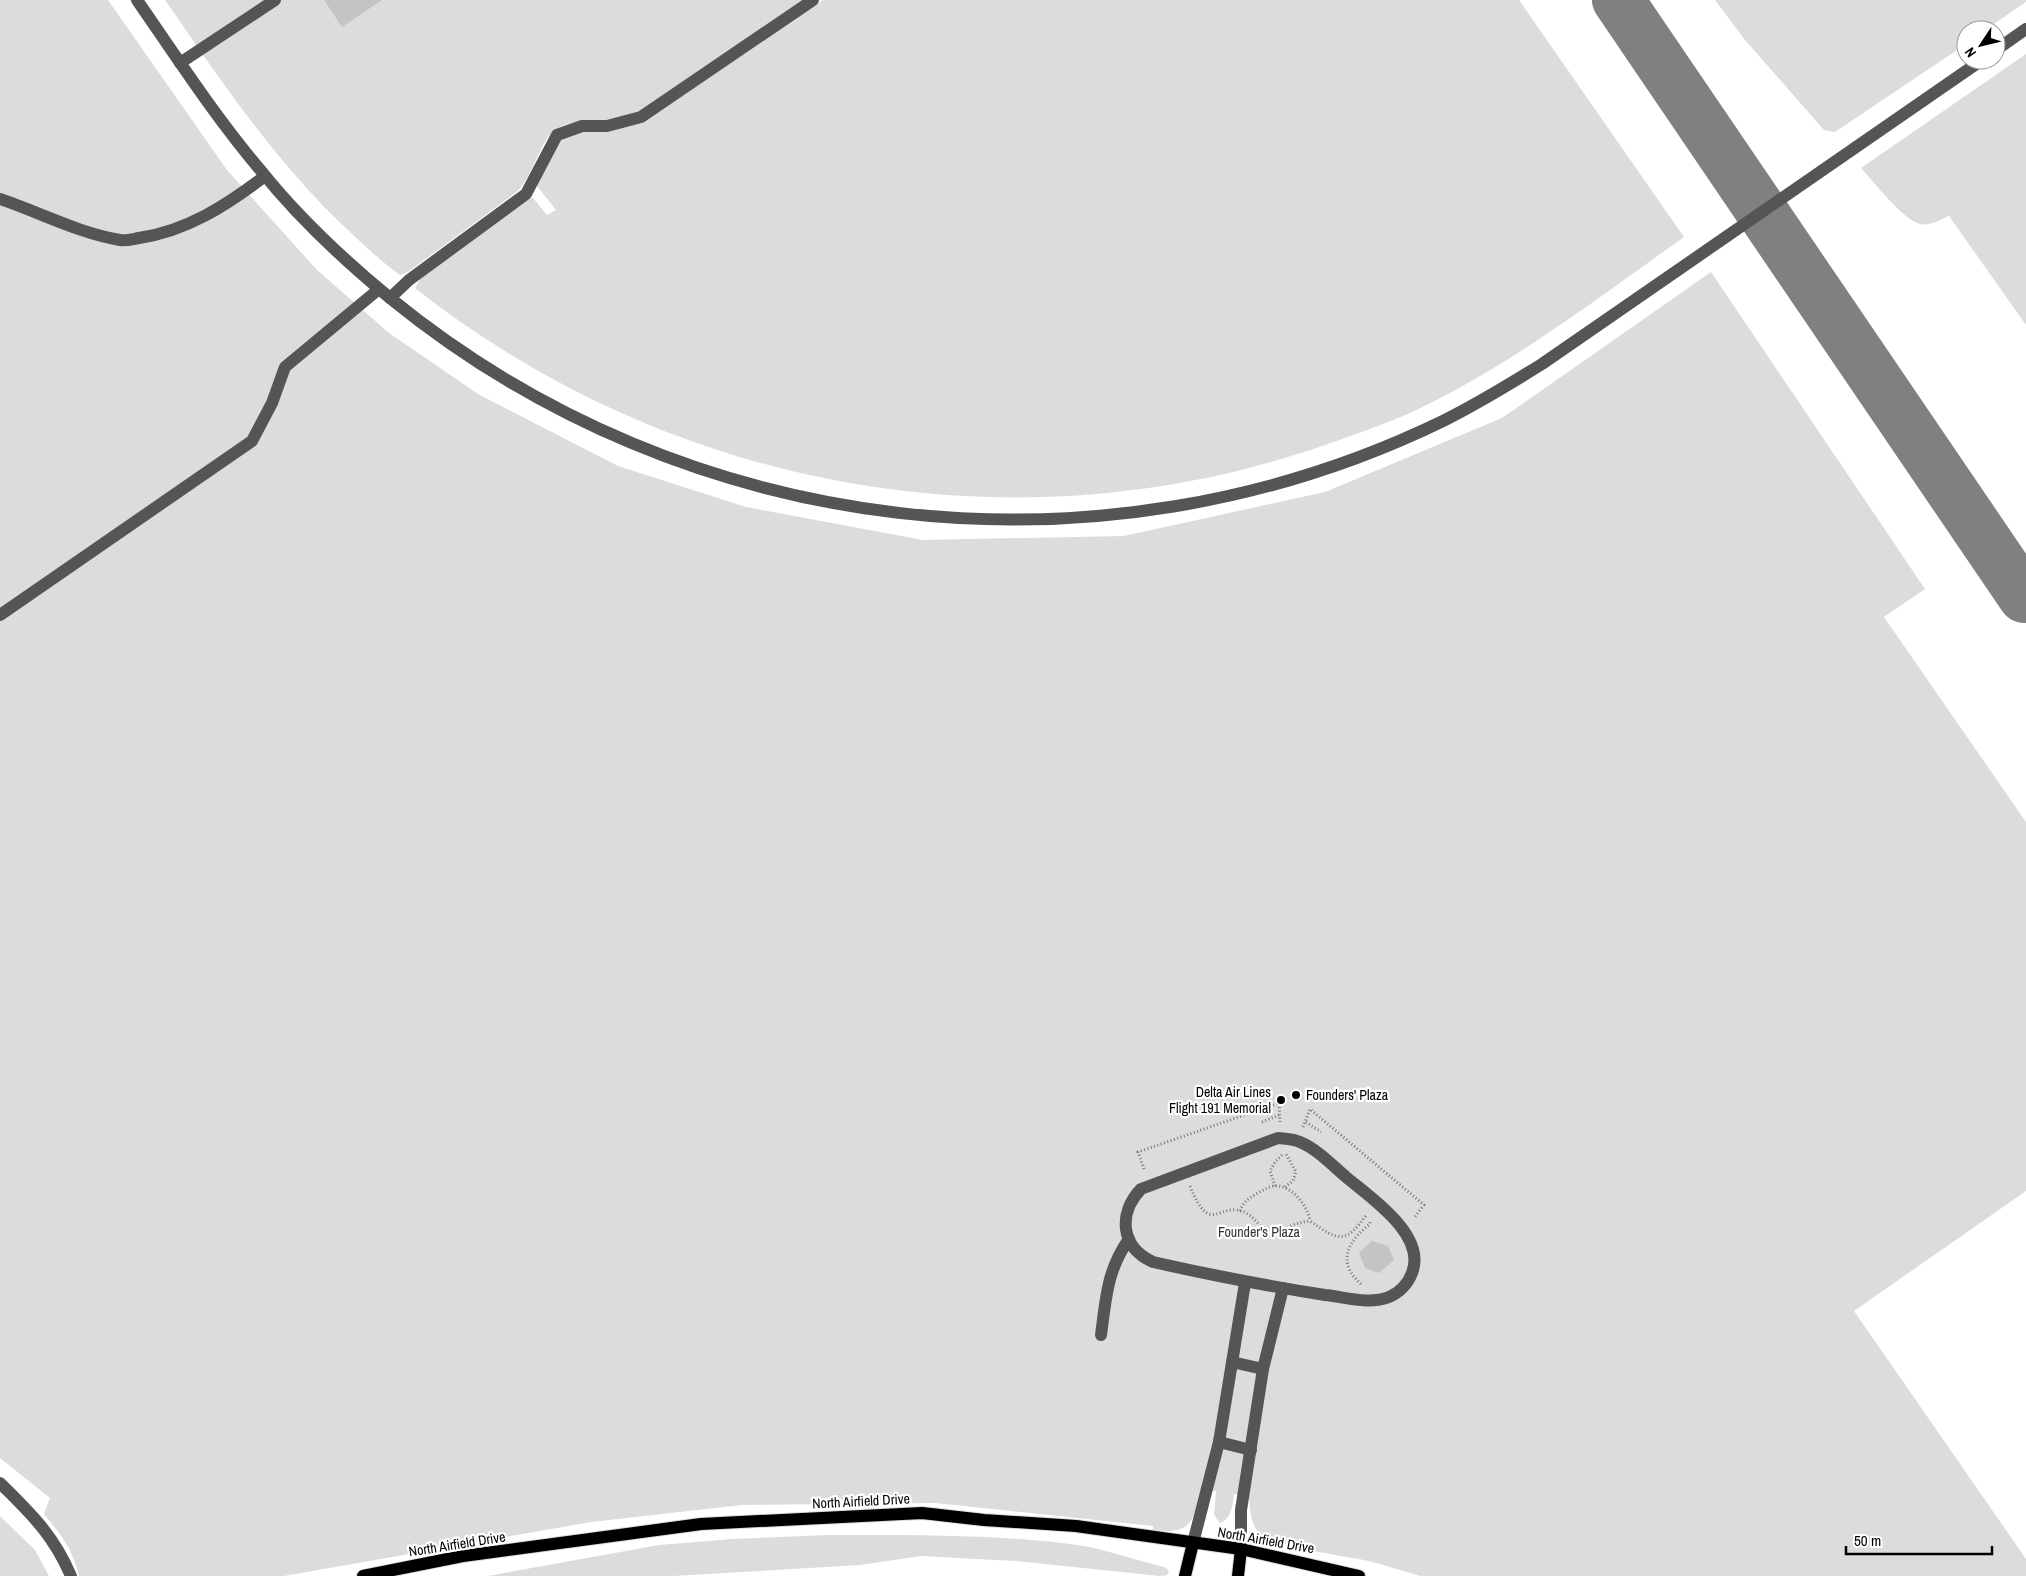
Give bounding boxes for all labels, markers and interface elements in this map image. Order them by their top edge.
north arrow [1956,20,2006,70]
text: N [1961,44,1980,61]
place label: Delta Air Lines Flight 191 Memorial [1169,1083,1271,1117]
place label: Founders' Plaza [1306,1086,1389,1104]
marker: Founders' Plaza [1290,1089,1302,1101]
marker: Delta Air Lines Flight 191 Memorial [1275,1094,1287,1106]
park label: Founder's Plaza [1218,1223,1301,1241]
street label: North Airfield Drive [812,1489,910,1513]
street label: North Airfield Drive [1216,1523,1316,1557]
scale bar [1846,1524,1992,1556]
street label: North Airfield Drive [407,1527,507,1561]
text: 50 m [1854,1530,1881,1551]

